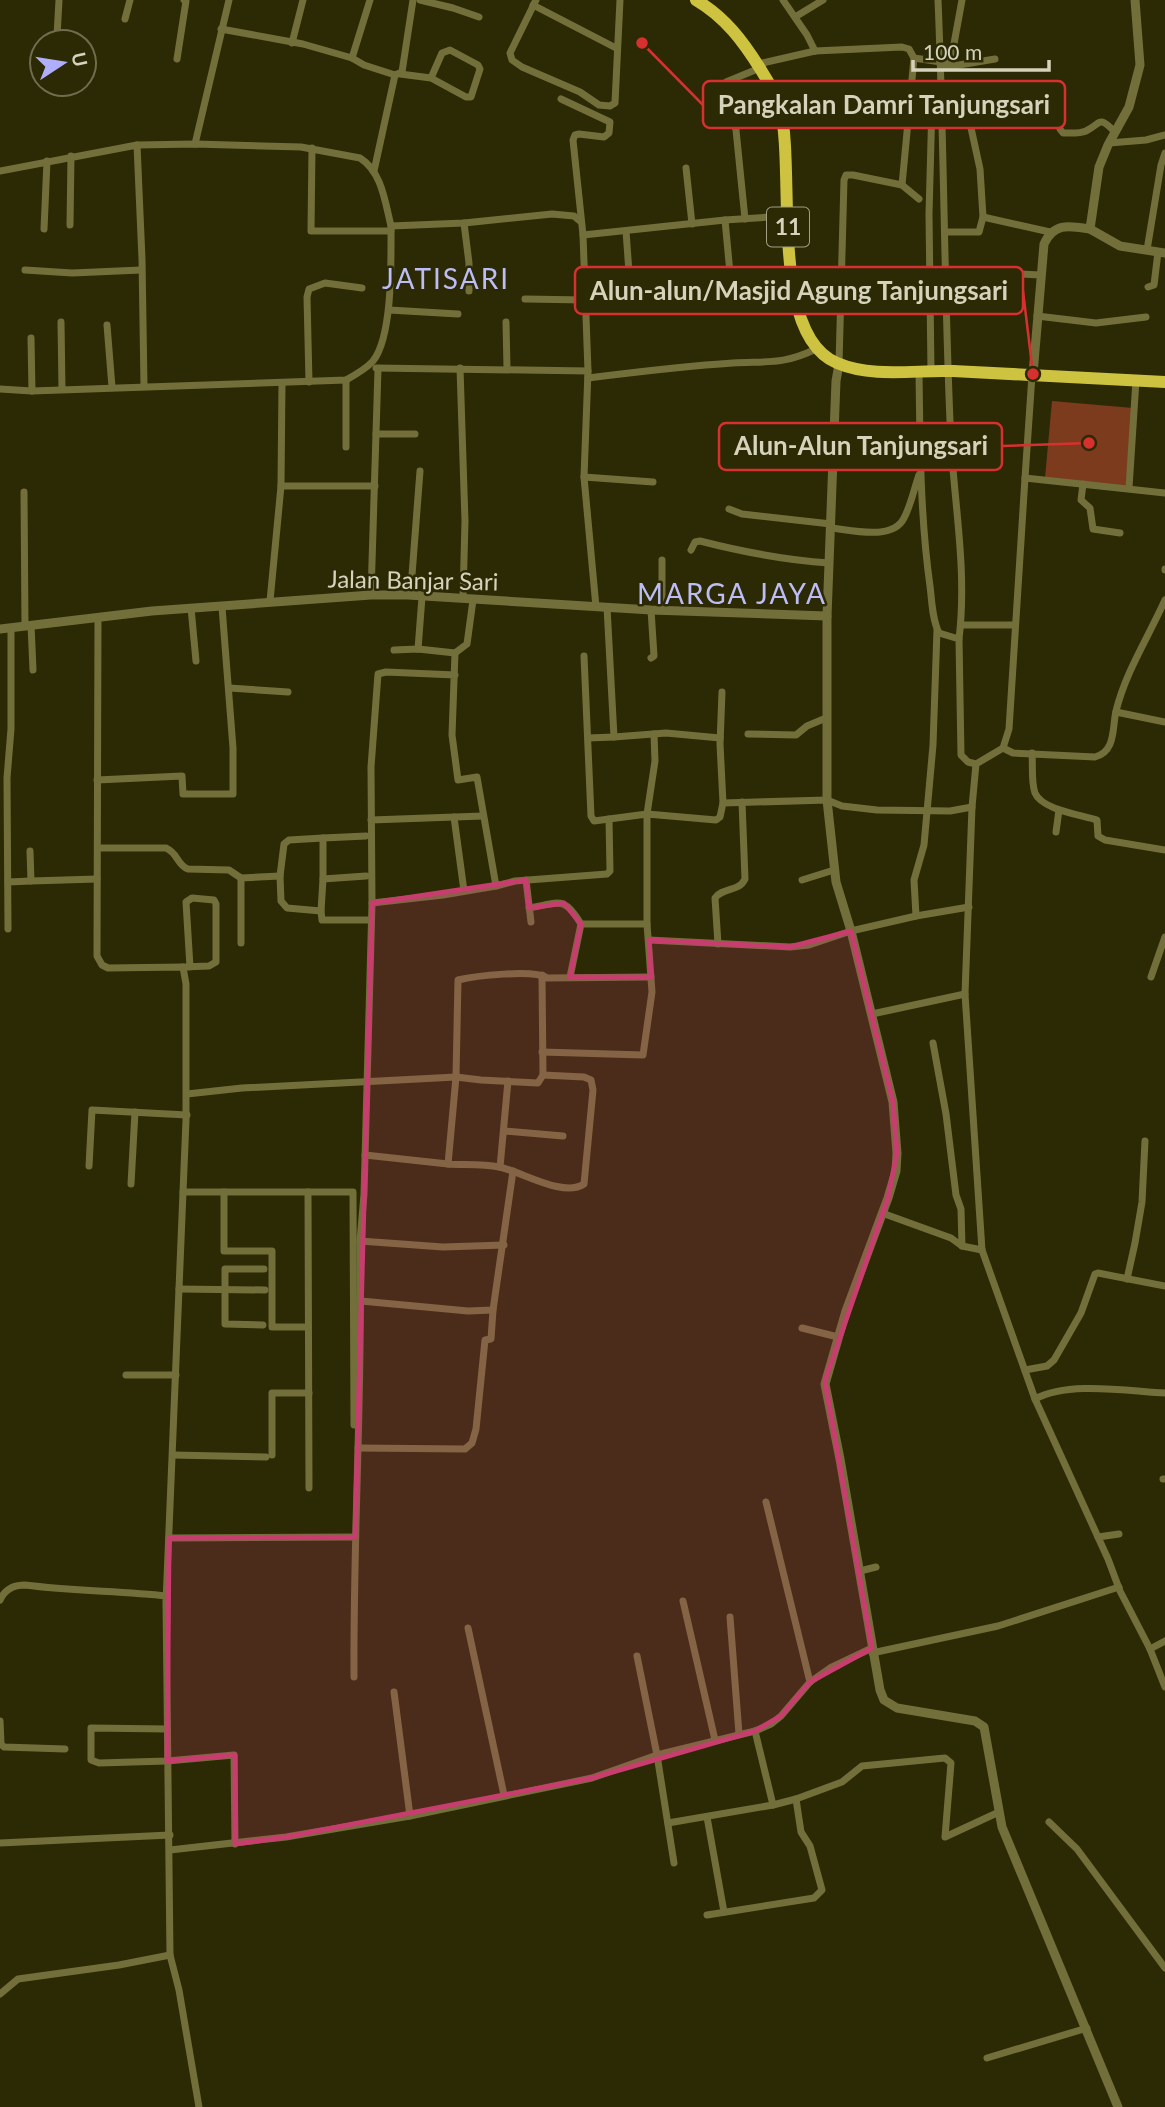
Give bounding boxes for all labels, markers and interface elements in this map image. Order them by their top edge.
north arrow [28,28,98,98]
scale bar [913,28,1050,72]
text: 100 m [923,39,982,64]
text: U [67,50,93,69]
callout: Pangkalan Damri Tanjungsari [703,81,1065,128]
text: Pangkalan Damri Tanjungsari [718,88,1050,120]
road number: 11 [767,208,809,246]
district label: JATISARI [382,261,510,295]
callout: Alun-alun/Masjid Agung Tanjungsari [575,267,1023,314]
text: Alun-alun/Masjid Agung Tanjungsari [589,274,1008,306]
callout: Alun-Alun Tanjungsari [719,423,1002,470]
text: Alun-Alun Tanjungsari [733,429,988,461]
street label: Jalan Banjar Sari [327,564,499,595]
district label: MARGA JAYA [637,576,827,610]

